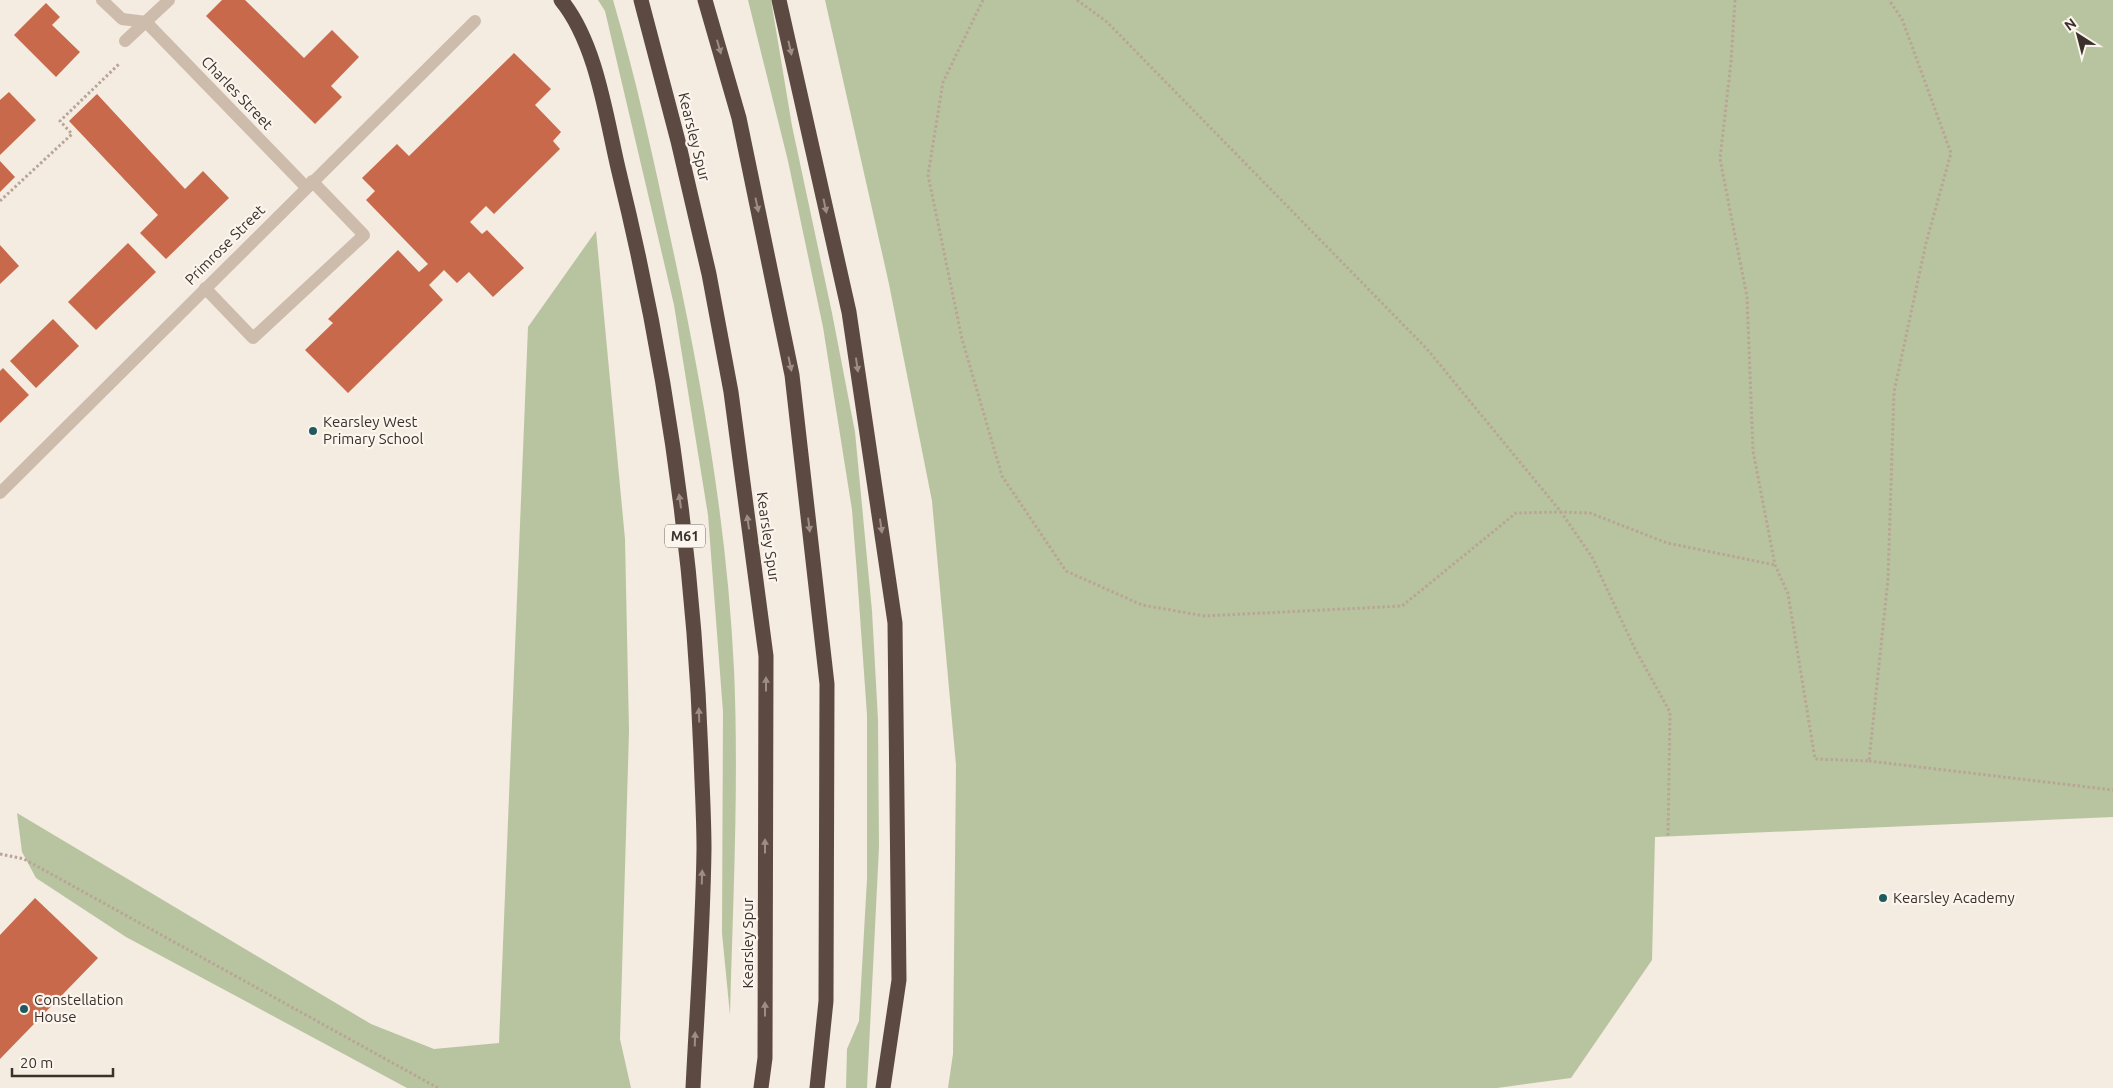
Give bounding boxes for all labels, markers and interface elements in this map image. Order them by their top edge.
north arrow [2053,10,2103,60]
text: N [2061,15,2079,34]
one-way arrow [715,39,723,54]
one-way arrow [786,40,794,55]
street label: Charles Street [198,53,277,133]
street label: Kearsley Spur [675,91,714,183]
one-way arrow [753,197,761,213]
one-way arrow [821,199,829,214]
street label: Primrose Street [181,201,268,288]
one-way arrow [786,356,794,372]
one-way arrow [853,358,861,374]
place label: Kearsley West Primary School [323,413,424,447]
marker: Kearsley West Primary School [307,425,319,437]
street label: Kearsley Spur [754,491,783,583]
one-way arrow [676,492,684,508]
one-way arrow [744,514,752,530]
one-way arrow [805,518,813,534]
one-way arrow [877,519,885,535]
road number: M61 [665,524,705,548]
one-way arrow [762,676,770,692]
one-way arrow [695,706,703,722]
one-way arrow [761,838,769,854]
one-way arrow [699,869,707,885]
place label: Kearsley Academy [1893,889,2015,906]
marker: Kearsley Academy [1877,892,1889,904]
street label: Kearsley Spur [739,897,756,988]
place label: Constellation House [34,991,124,1025]
one-way arrow [761,1001,769,1017]
marker: Constellation House [18,1003,30,1015]
one-way arrow [692,1031,700,1047]
scale bar [12,1046,114,1078]
text: 20 m [20,1054,53,1071]

